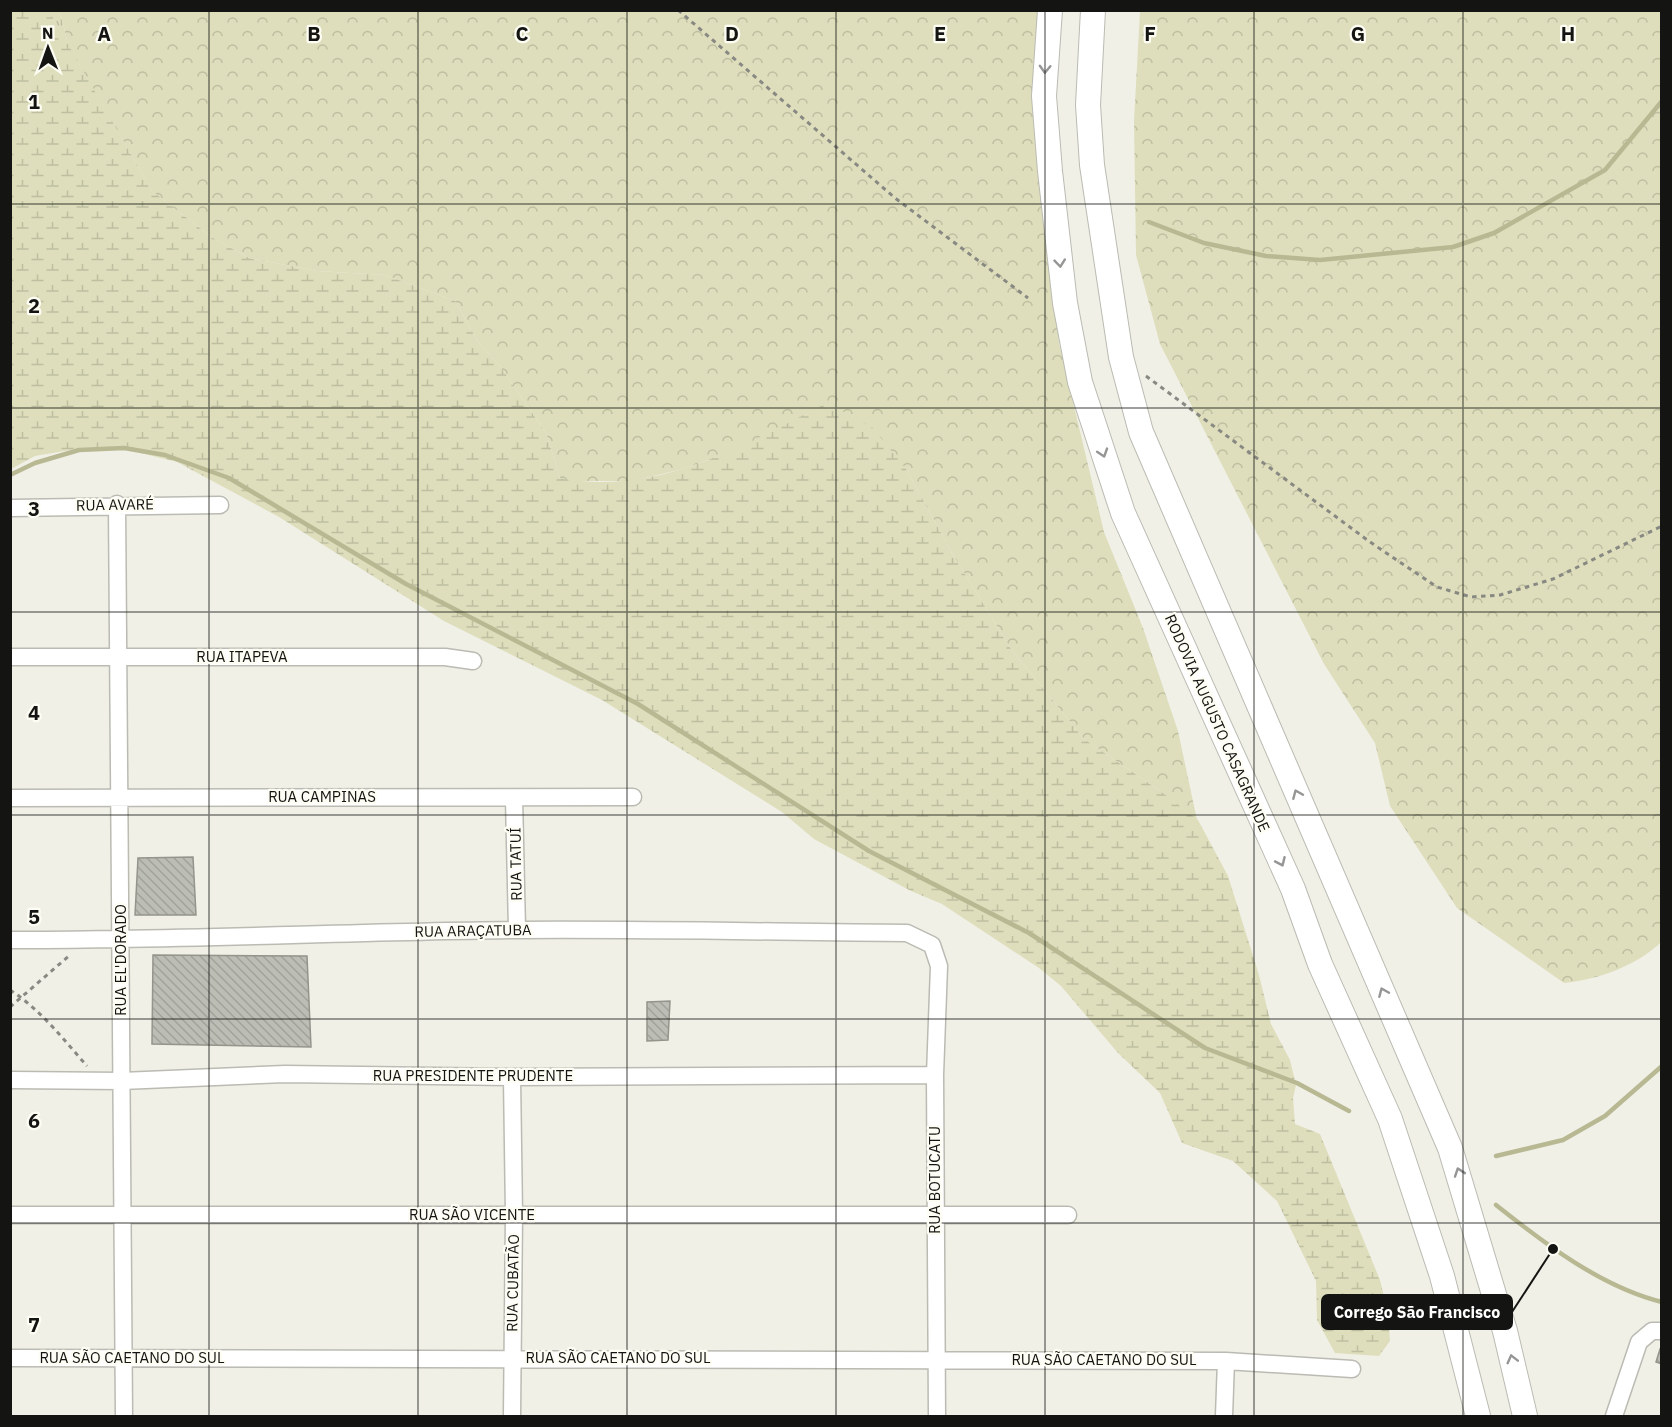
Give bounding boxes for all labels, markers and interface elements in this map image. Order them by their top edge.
north arrow [18,18,78,78]
text: A [97,20,111,47]
text: B [307,20,321,47]
text: C [515,20,529,47]
text: D [725,20,739,47]
text: E [934,20,946,47]
text: F [1144,20,1156,47]
text: G [1351,20,1365,47]
text: H [1561,20,1575,47]
text: N [42,23,54,43]
one-way arrow [1039,64,1052,73]
text: 1 [28,88,40,115]
one-way arrow [1053,258,1066,268]
text: 2 [28,292,40,319]
one-way arrow [1096,447,1108,458]
street label: RUA AVARÉ [76,494,154,515]
text: 3 [28,495,40,522]
street label: RODOVIA AUGUSTO CASAGRANDE [1161,611,1274,835]
street label: RUA ITAPEVA [196,647,288,666]
text: 4 [28,699,40,726]
street label: RUA CAMPINAS [268,787,376,806]
one-way arrow [1292,789,1304,800]
street label: RUA TATUÍ [505,827,526,901]
one-way arrow [1273,856,1285,867]
text: 5 [28,903,40,930]
street label: RUA EL'DORADO [111,904,130,1016]
street label: RUA ARAÇATUBA [414,920,532,941]
one-way arrow [1378,988,1390,999]
street label: RUA PRESIDENTE PRUDENTE [373,1066,573,1085]
text: 6 [28,1107,40,1134]
street label: RUA BOTUCATU [925,1126,944,1234]
one-way arrow [1453,1167,1466,1178]
street label: RUA SÃO VICENTE [409,1205,535,1224]
street label: RUA CUBATÃO [502,1234,523,1332]
callout: Corrego São Francisco [1322,1295,1512,1329]
text: Corrego São Francisco [1334,1302,1500,1322]
text: 7 [28,1311,40,1338]
street label: RUA SÃO CAETANO DO SUL [39,1348,225,1367]
street label: RUA SÃO CAETANO DO SUL [525,1348,711,1367]
street label: RUA SÃO CAETANO DO SUL [1011,1350,1197,1369]
one-way arrow [1507,1355,1520,1365]

